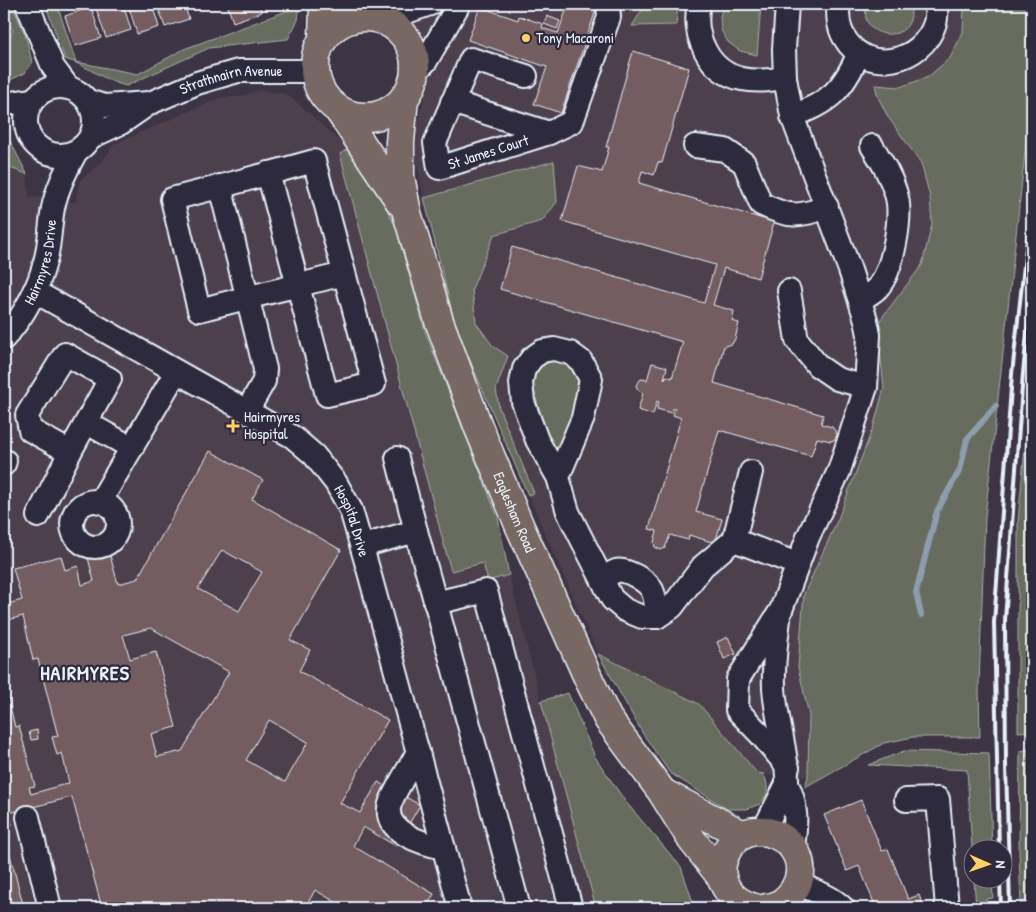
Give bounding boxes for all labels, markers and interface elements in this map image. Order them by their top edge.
place label: Tony Macaroni [536,27,614,48]
marker: Tony Macaroni [520,32,532,44]
street label: Strathnairn Avenue [176,60,283,99]
street label: St James Court [445,129,532,175]
street label: Hairmyres Drive [18,218,61,308]
place label: Hairmyres Hospital [244,406,300,444]
marker: Hairmyres Hospital [226,419,240,433]
street label: Eaglesham Road [488,469,541,556]
street label: Hospital Drive [329,481,375,559]
district label: HAIRMYRES [40,659,130,686]
north arrow [964,840,1014,890]
text: N [992,860,1011,869]

